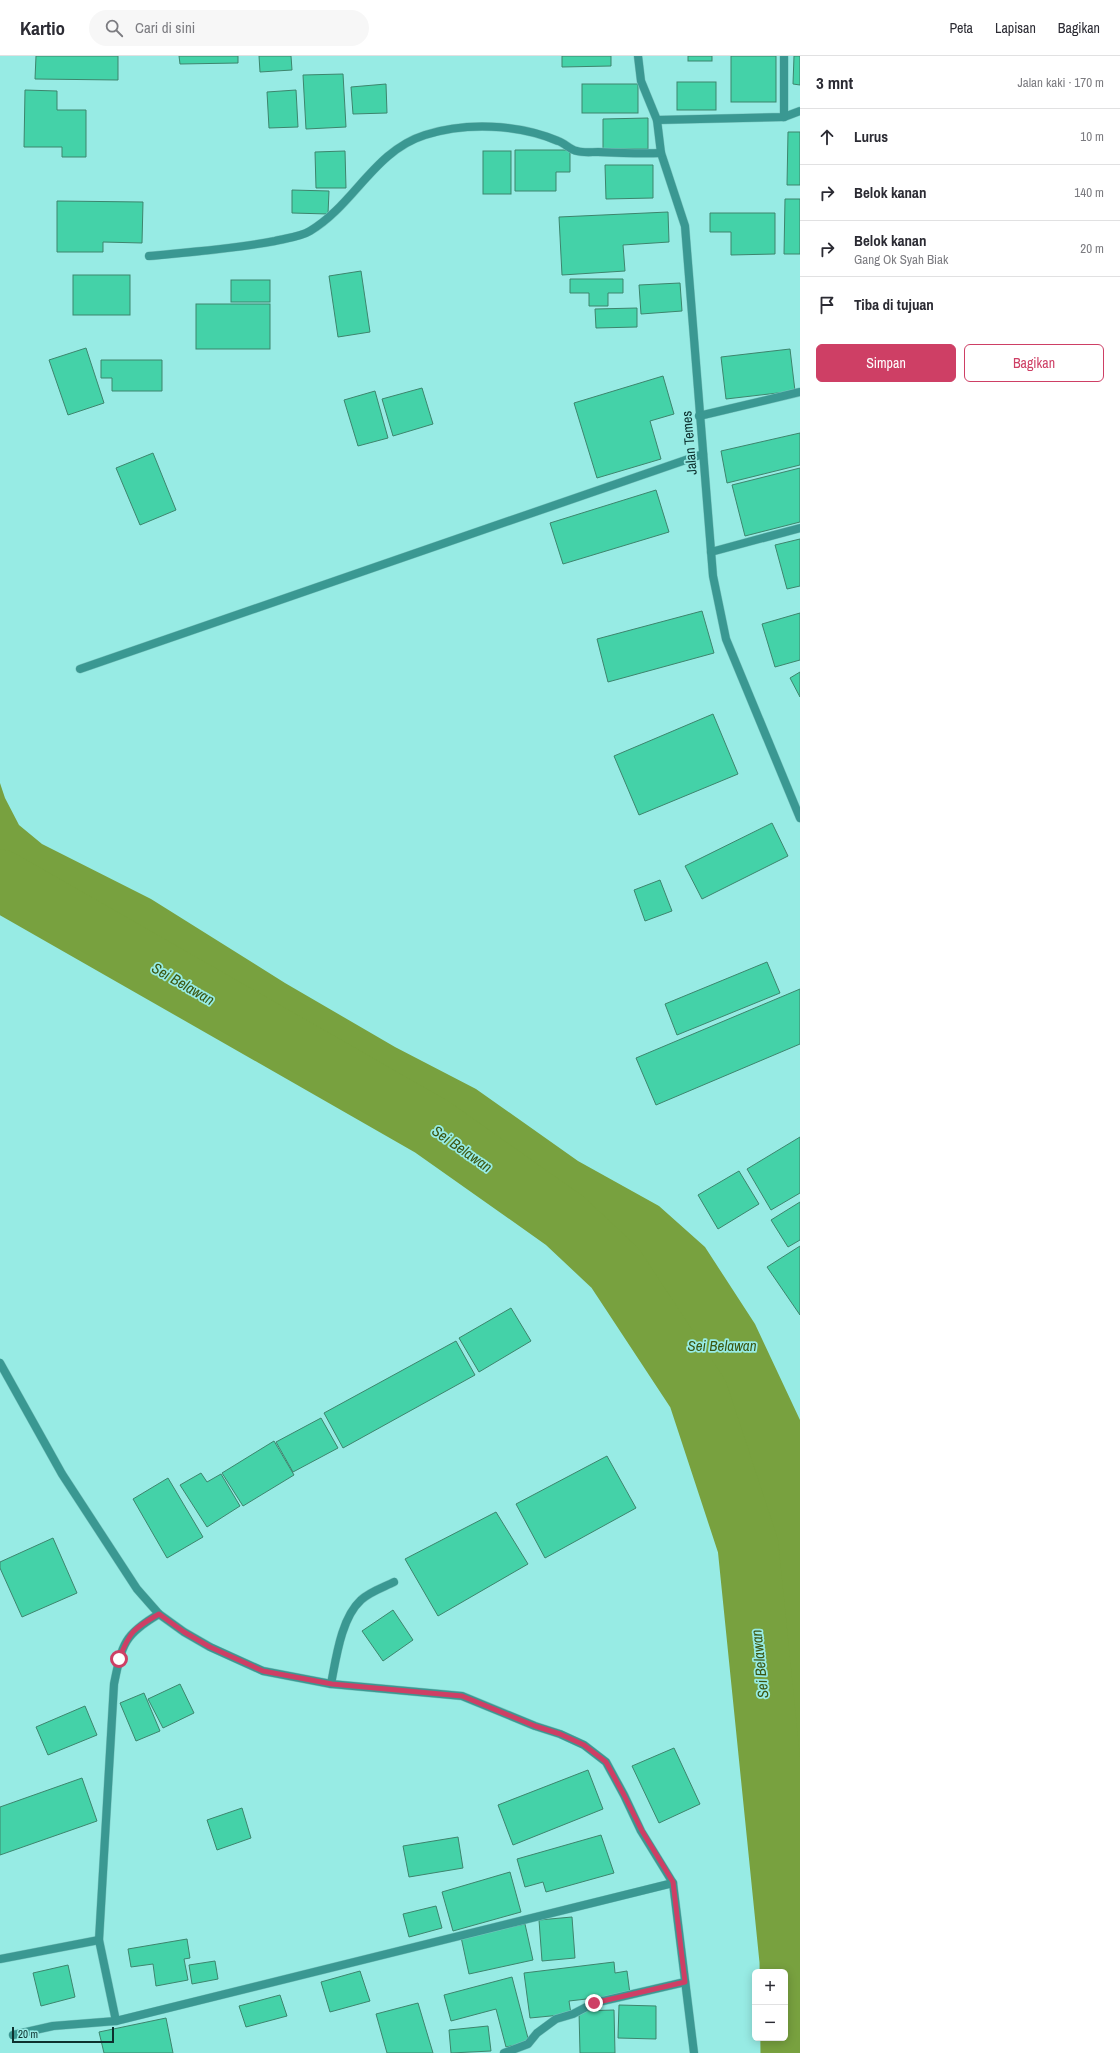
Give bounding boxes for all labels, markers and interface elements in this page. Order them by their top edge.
search box [89,10,369,46]
text: Kartio [20,15,65,41]
icon: search [103,17,125,39]
text: Cari di sini [135,17,195,38]
text: Peta [949,19,973,37]
text: Lapisan [995,19,1036,37]
text: Bagikan [1058,19,1100,37]
text: 3 mnt [816,71,853,94]
text: Jalan kaki · 170 m [1017,74,1104,91]
icon: ahead [816,126,838,148]
text: Lurus [854,126,888,147]
text: 10 m [1080,128,1104,145]
icon: right [816,182,838,204]
text: Belok kanan [854,182,926,203]
text: 140 m [1074,184,1104,201]
text: Belok kanan [854,230,926,251]
icon: right [816,238,838,260]
text: 20 m [1080,240,1104,257]
text: Gang Ok Syah Biak [854,251,948,268]
icon: arrive [816,294,838,316]
text: Tiba di tujuan [854,294,934,315]
button: Simpan [816,344,956,382]
button: Bagikan [964,344,1104,382]
street label: Jalan Temes [677,410,701,476]
water label: Sei Belawan [148,957,219,1010]
water label: Sei Belawan [428,1120,497,1177]
water label: Sei Belawan [687,1335,757,1356]
water label: Sei Belawan [745,1628,774,1699]
route start [110,1650,128,1668]
map controls [752,1969,788,2041]
button: + [752,1969,788,2005]
route end [585,1994,603,2012]
button: − [752,2005,788,2041]
scale bar [12,2025,114,2044]
text: 20 m [18,2027,38,2041]

